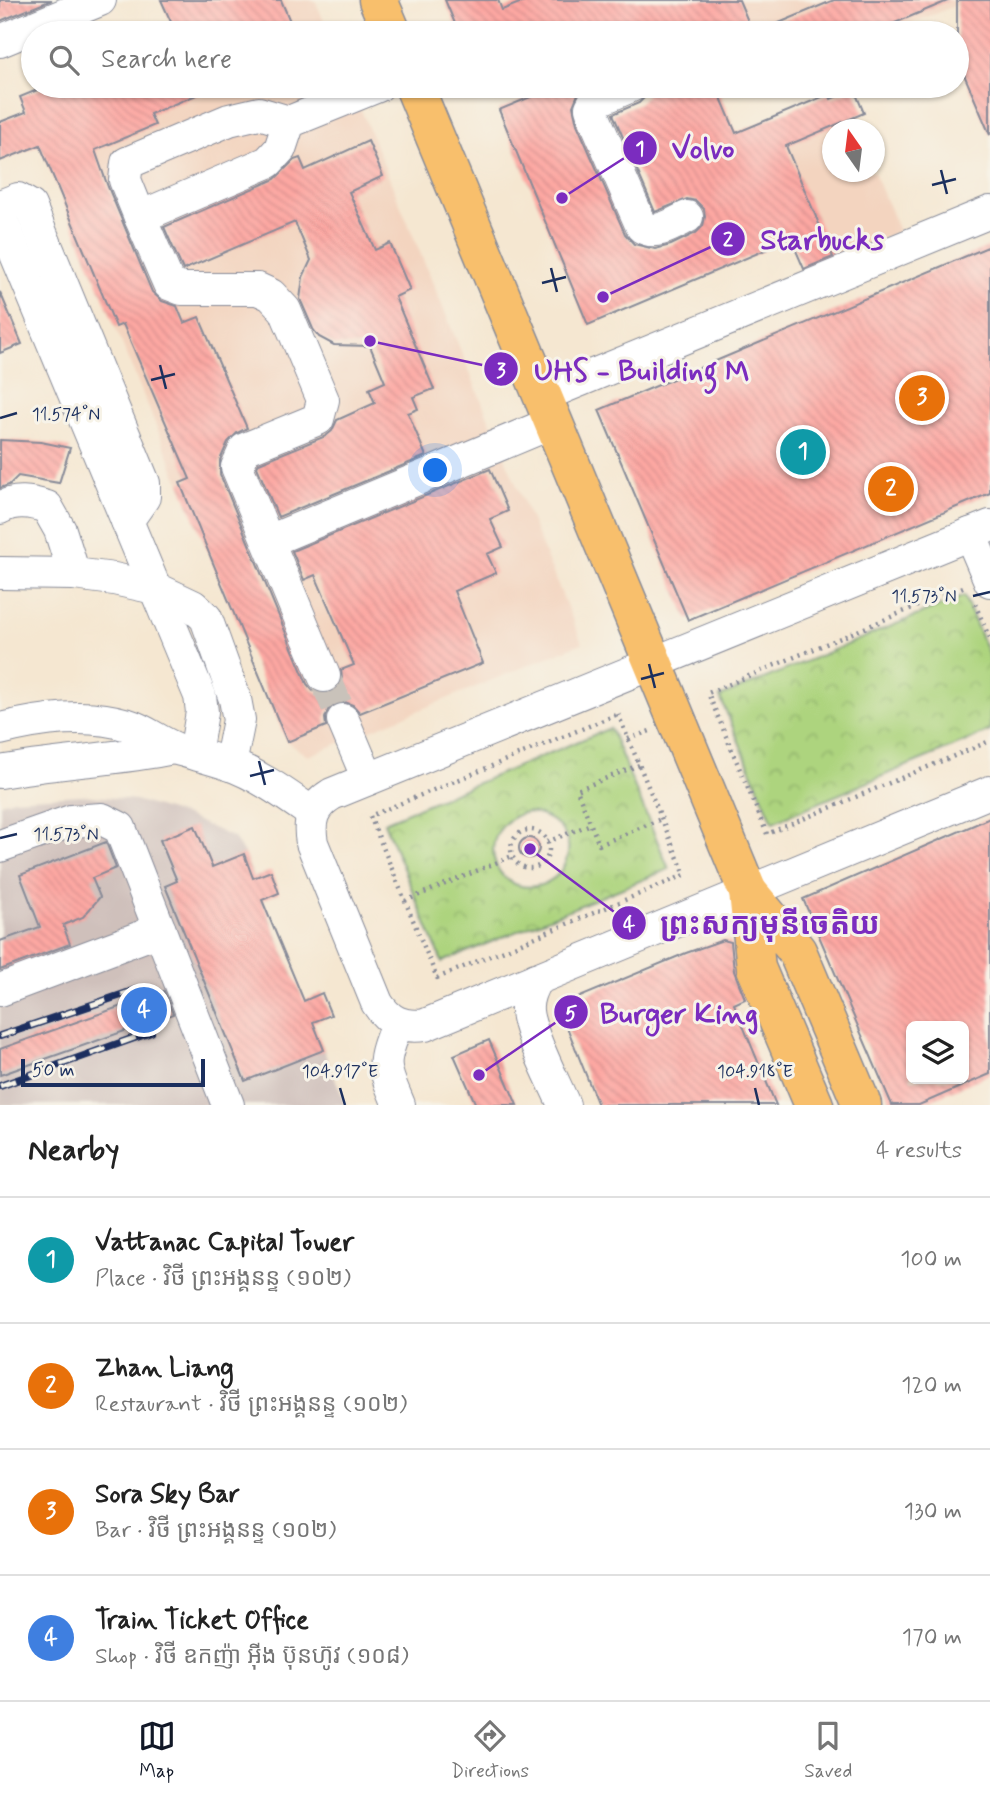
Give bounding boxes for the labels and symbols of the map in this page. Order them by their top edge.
north arrow [822,119,885,182]
callout: Volvo [623,122,749,173]
text: Volvo [671,130,735,169]
text: 1 [635,135,645,163]
callout: Starbucks [711,213,898,264]
text: Starbucks [760,221,885,260]
text: 2 [723,226,734,254]
callout: UHS - Building M [484,344,765,395]
text: UHS - Building M [534,352,750,395]
text: 3 [496,357,506,385]
pin: 3 [899,372,945,424]
text: 11.574°N [32,403,100,427]
pin: 1 [780,426,826,478]
your location [418,453,452,487]
pin: 2 [868,463,914,515]
text: 11.573°N [891,585,957,609]
text: 11.573°N [33,823,99,847]
callout: ព្រះសក្យមុនីចេតិយ [612,898,894,949]
text: ព្រះសក្យមុនីចេតិយ [660,906,880,945]
text: 4 [623,911,636,939]
pin: 4 [121,984,167,1036]
callout: Burger King [553,987,771,1038]
text: Burger King [600,995,758,1037]
text: 5 [565,1000,578,1028]
scale bar [21,1056,205,1088]
text: 104.917°E [302,1060,378,1084]
text: 104.918°E [717,1060,793,1084]

